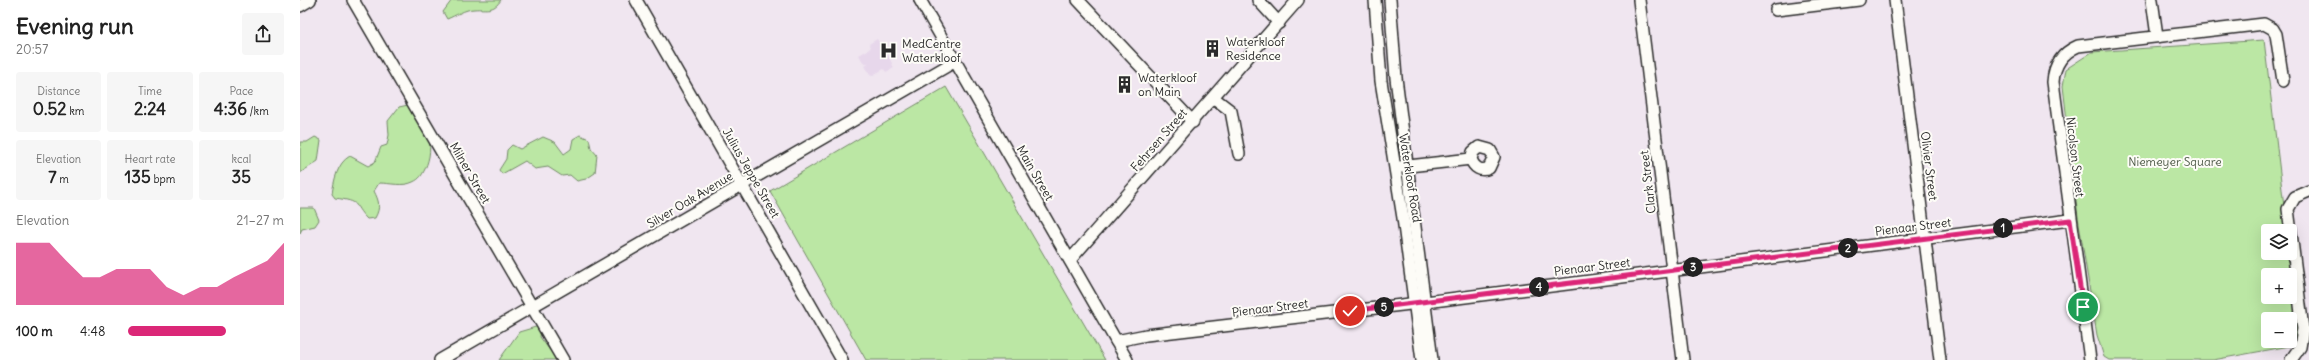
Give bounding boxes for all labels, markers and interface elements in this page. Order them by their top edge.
text: Evening run [16,12,134,40]
button: share [242,13,284,55]
place label: Waterkloof Residence [1226,34,1286,63]
place label: MedCentre Waterkloof [902,36,962,65]
building icon: Waterkloof Residence [1203,39,1223,59]
text: 20:57 [16,41,48,58]
hospital icon: MedCentre Waterkloof [879,41,899,61]
place label: Waterkloof on Main [1138,70,1198,99]
building icon: Waterkloof on Main [1115,75,1135,95]
text: Distance [37,84,80,98]
text: Time [138,84,162,98]
text: Pace [229,84,253,98]
text: 0.52 [33,98,67,120]
text: 2:24 [134,98,166,120]
text: 4:36 [214,98,247,120]
text: km [67,104,85,118]
text: /km [247,104,269,118]
street label: Fehrsen Street [1127,105,1190,174]
street label: Nicolson Street [2063,116,2088,198]
street label: Julius Jeppe Street [720,125,783,220]
street label: Olivier Street [1918,131,1941,201]
street label: Waterkloof Road [1396,132,1425,223]
street label: Milner Street [447,139,494,206]
street label: Main Street [1014,143,1057,203]
street label: Clark Street [1636,150,1659,214]
text: Elevation [36,152,81,166]
text: Heart rate [124,152,176,166]
text: kcal [231,152,251,166]
park label: Niemeyer Square [2128,154,2222,169]
text: 7 [48,166,57,188]
text: 135 [125,166,151,188]
text: 35 [232,166,251,188]
street label: Silver Oak Avenue [644,168,735,231]
text: m [57,172,69,186]
text: bpm [151,172,175,186]
text: Elevation [16,212,69,229]
text: 21–27 m [236,212,284,229]
street label: Pienaar Street [1874,214,1952,239]
pin: 1 [1993,218,2013,238]
text: 1 [2001,221,2005,235]
map controls [2261,224,2297,348]
button: layers [2261,224,2297,260]
pin: 2 [1838,238,1858,258]
text: 2 [1845,241,1851,255]
street label: Pienaar Street [1553,254,1631,279]
pin: 3 [1683,257,1703,277]
text: 3 [1690,260,1696,274]
button: + [2261,268,2297,304]
pin: 4 [1529,277,1549,297]
text: 4 [1536,280,1542,294]
pin [2066,290,2100,324]
pin [1333,294,1367,328]
street label: Pienaar Street [1231,295,1309,320]
icon: arrive [2072,296,2094,318]
pin: 5 [1374,297,1394,317]
icon: check [1339,300,1361,322]
text: 5 [1381,300,1387,314]
button: − [2261,312,2297,348]
text: 100 m [16,323,53,340]
text: 4:48 [80,323,105,340]

